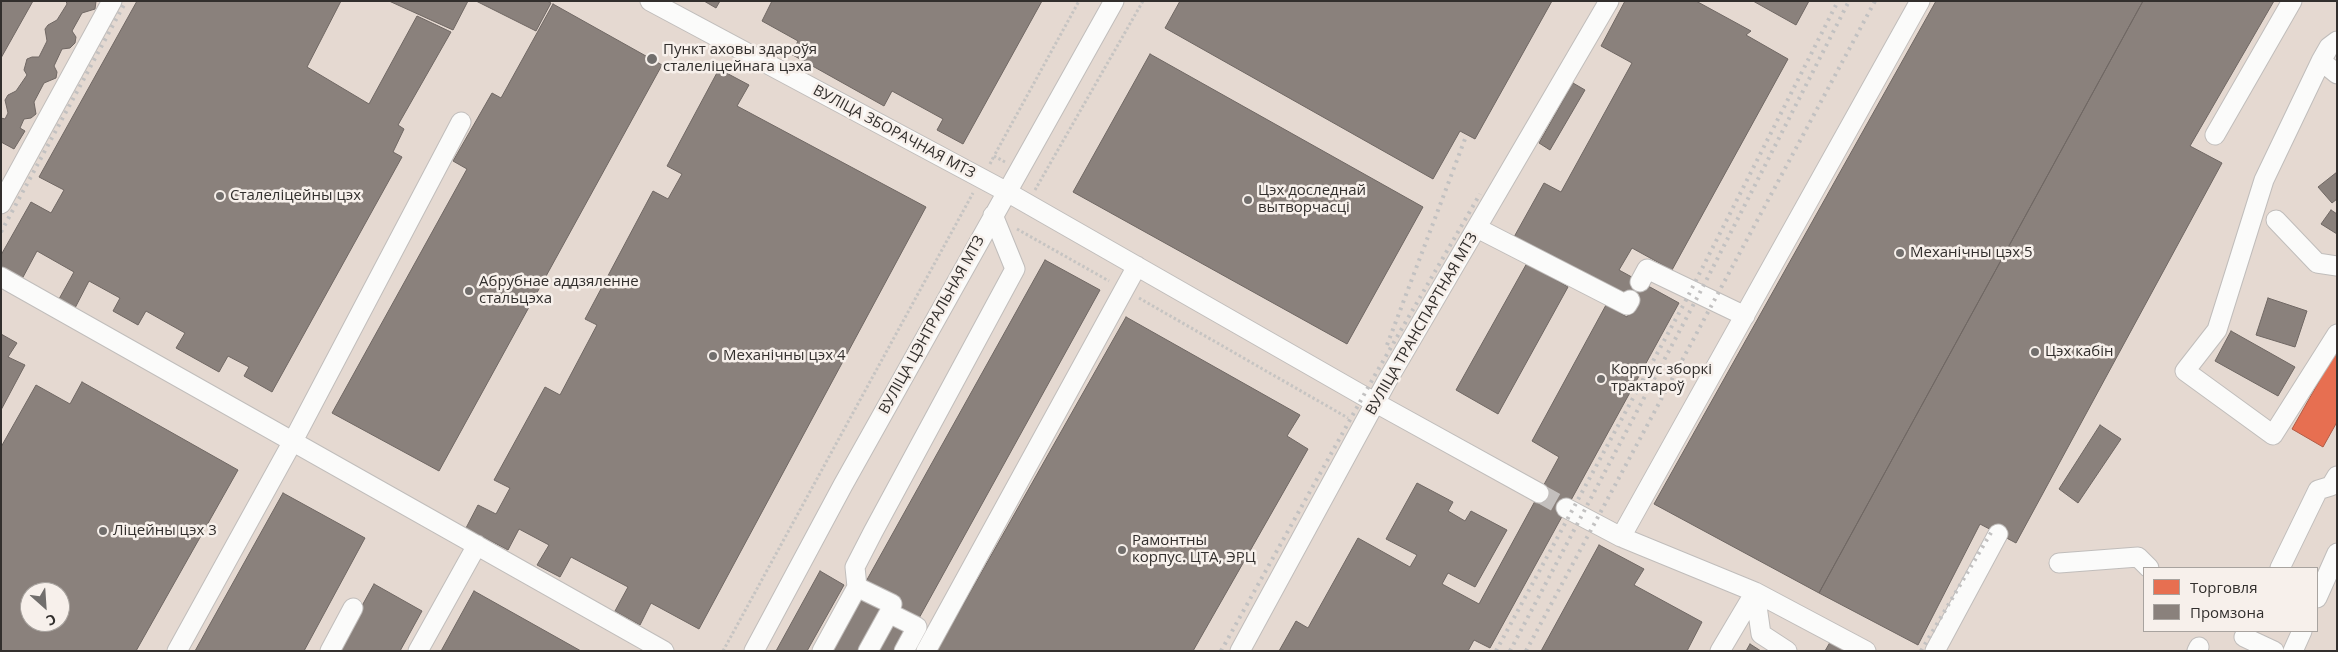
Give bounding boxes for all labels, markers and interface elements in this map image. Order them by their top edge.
place label: Пункт аховы здароўя сталеліцейнага цэха [663,41,817,76]
marker: Пункт аховы здароўя сталеліцейнага цэха [645,52,659,66]
street label: ВУЛІЦА ЗБОРАЧНАЯ МТЗ [810,82,978,182]
place label: Цэх доследнай вытворчасці [1258,182,1366,217]
place label: Сталеліцейны цэх [230,187,361,205]
marker: Сталеліцейны цэх [214,190,226,202]
marker: Цэх доследнай вытворчасці [1242,194,1254,206]
street label: ВУЛІЦА ТРАНСПАРТНАЯ МТЗ [1362,230,1482,418]
street label: ВУЛІЦА ЦЭНТРАЛЬНАЯ МТЗ [875,233,989,417]
place label: Механічны цэх 5 [1910,244,2033,262]
marker: Механічны цэх 5 [1894,247,1906,259]
place label: Абрубнае аддзяленне стальцэха [479,273,639,308]
marker: Абрубнае аддзяленне стальцэха [463,285,475,297]
place label: Цэх кабін [2045,343,2113,361]
marker: Цэх кабін [2029,346,2041,358]
place label: Механічны цэх 4 [723,347,846,365]
marker: Механічны цэх 4 [707,350,719,362]
place label: Корпус зборкі трактароў [1611,361,1712,396]
marker: Корпус зборкі трактароў [1595,373,1607,385]
place label: Ліцейны цэх 3 [113,522,217,540]
marker: Ліцейны цэх 3 [97,525,109,537]
place label: Рамонтны корпус. ЦТА, ЭРЦ [1132,532,1256,567]
marker: Рамонтны корпус. ЦТА, ЭРЦ [1116,544,1128,556]
legend [2143,567,2318,632]
text: Торговля [2190,577,2257,597]
north arrow [20,582,70,632]
text: Промзона [2190,602,2264,622]
text: С [43,610,60,631]

